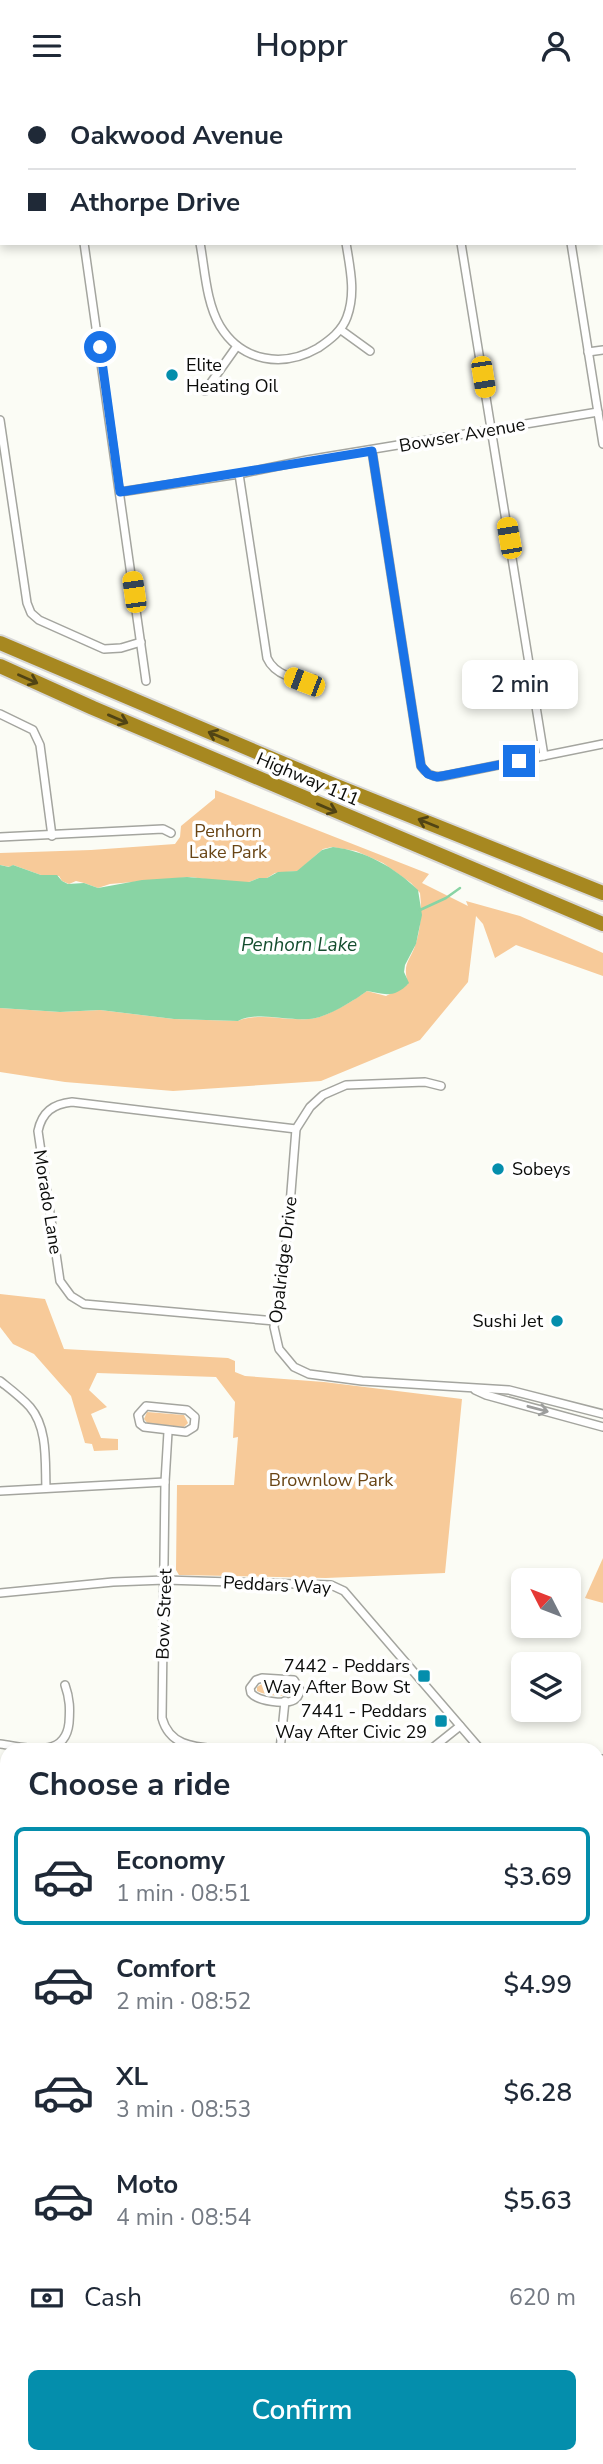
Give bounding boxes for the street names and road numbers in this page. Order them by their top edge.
street label: Bowser Avenue [397,412,527,458]
street label: Highway 111 [253,747,363,811]
street label: Morado Lane [28,1148,68,1256]
street label: Opalridge Drive [263,1195,303,1325]
street label: Bow Street [150,1567,178,1660]
street label: Peddars Way [222,1570,332,1600]

